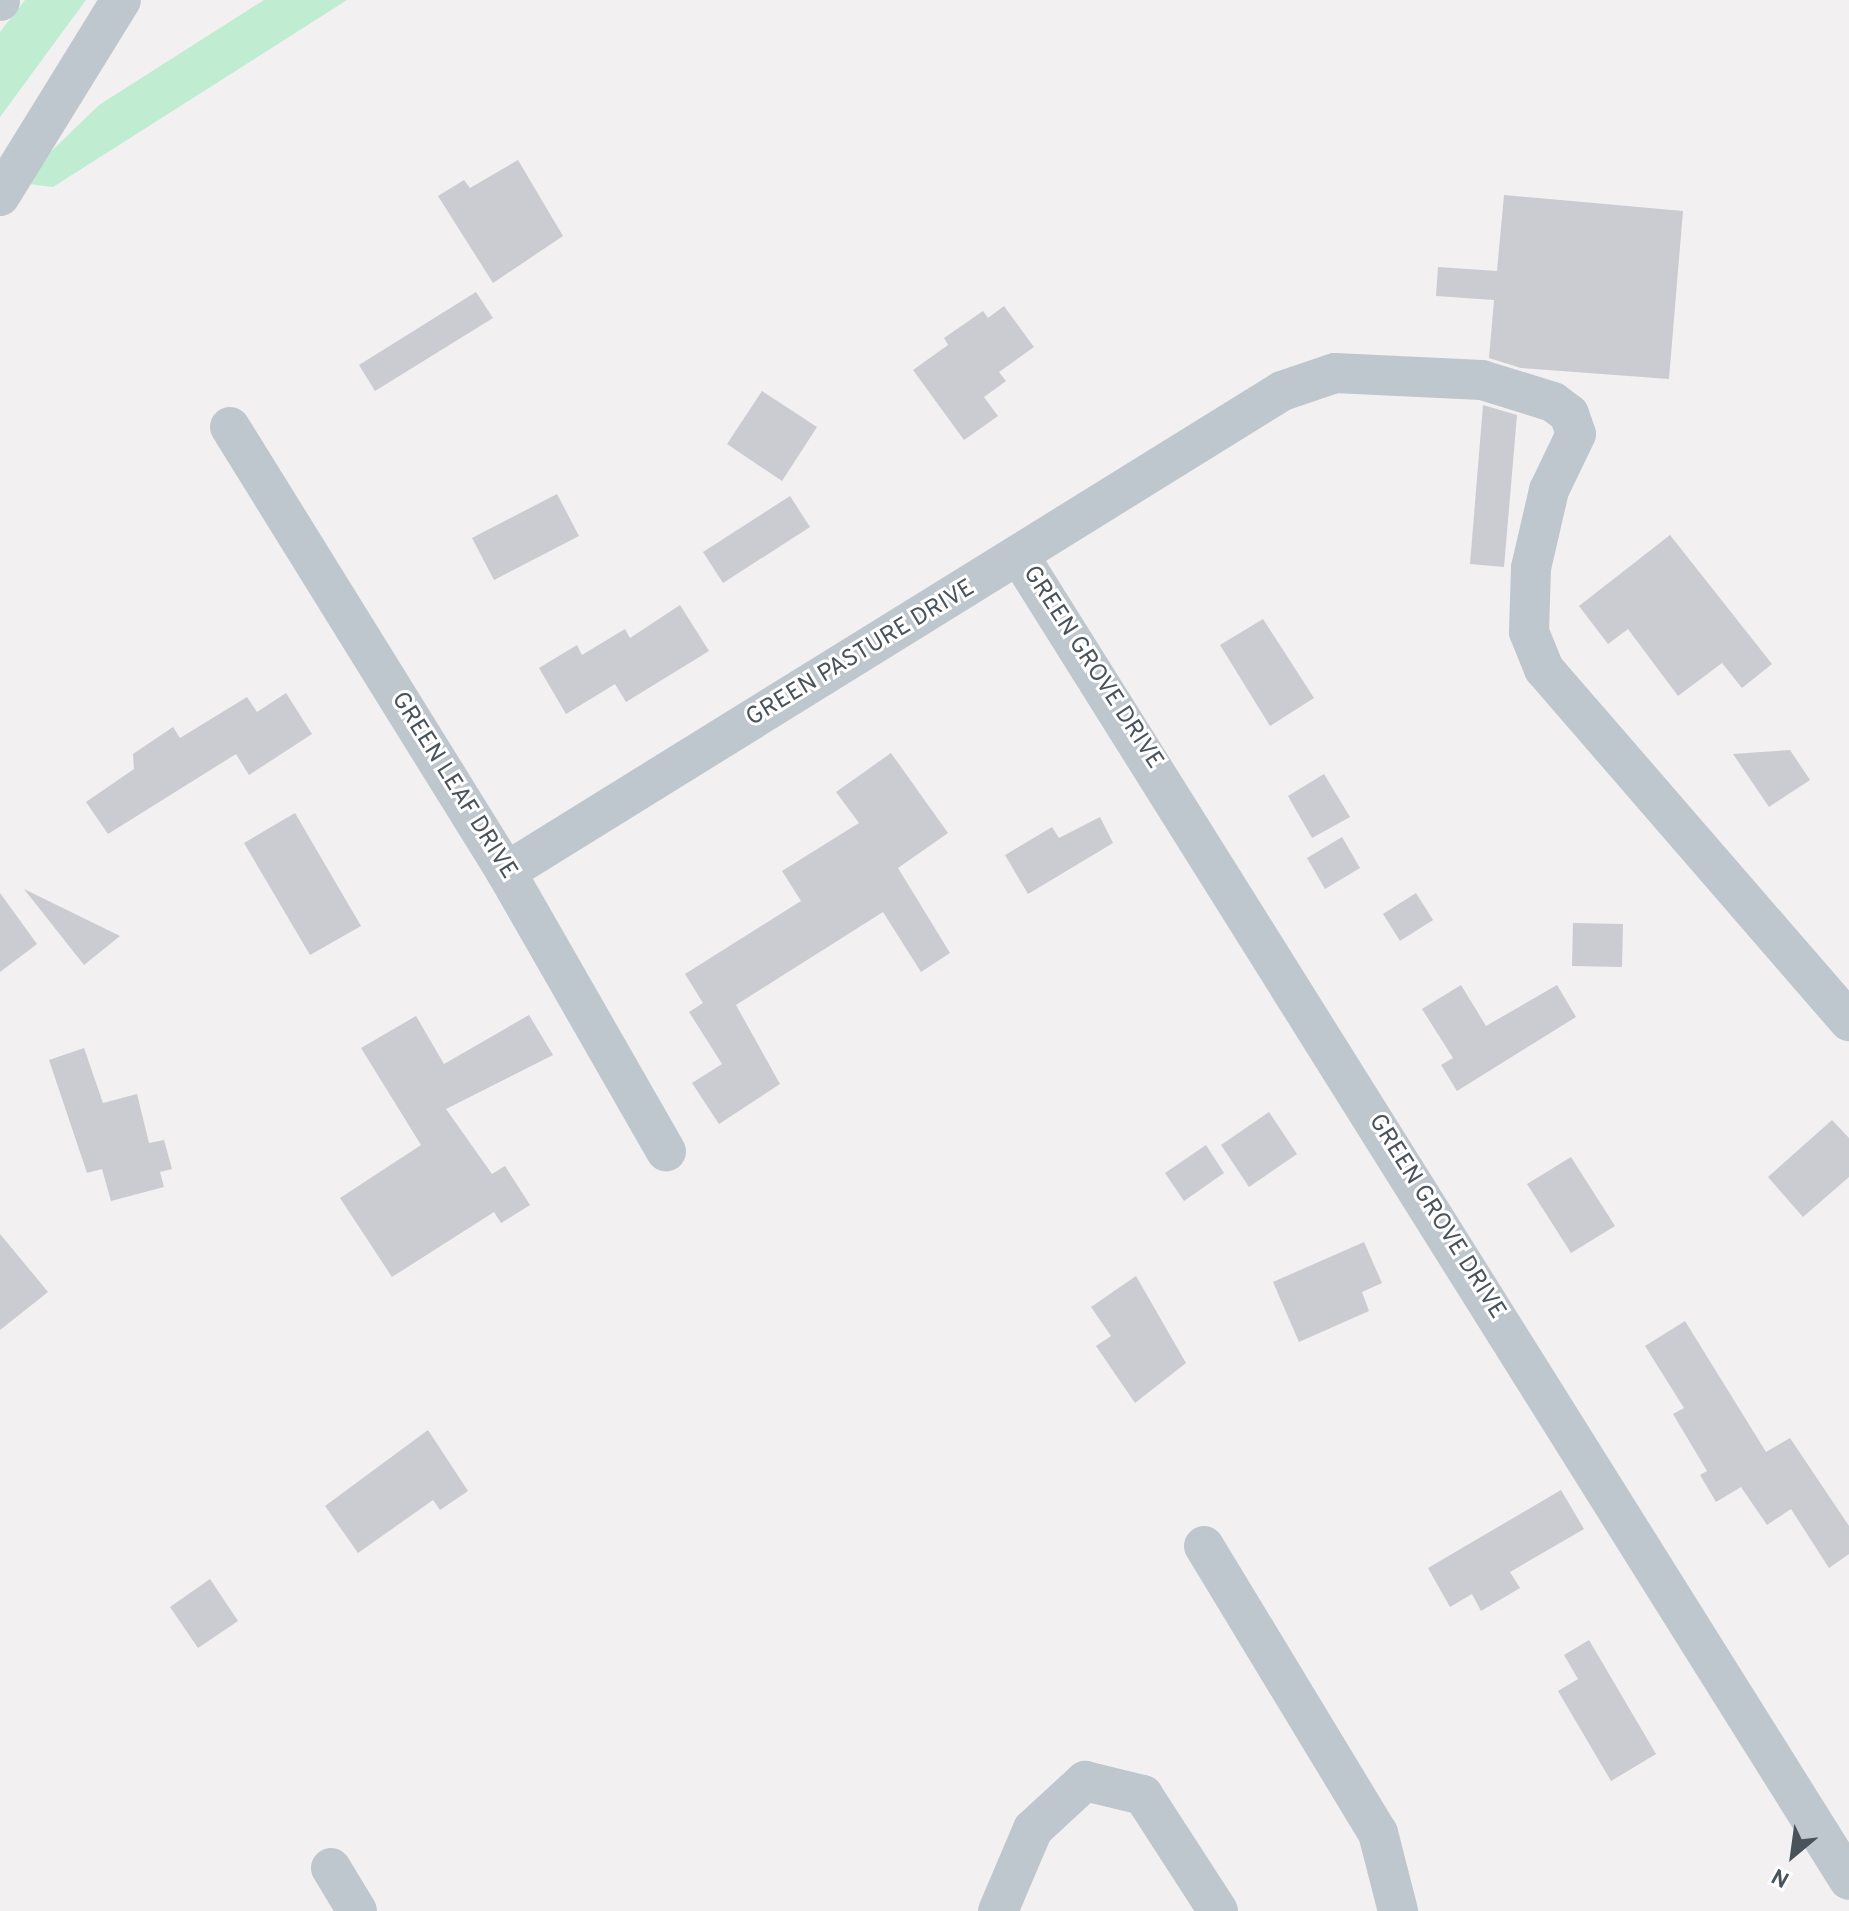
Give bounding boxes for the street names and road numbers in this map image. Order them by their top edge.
street label: GREEN GROVE DRIVE [1016,561,1168,775]
street label: GREEN PASTURE DRIVE [742,574,980,734]
street label: GREEN LEAF DRIVE [384,687,522,885]
street label: GREEN GROVE DRIVE [1361,1109,1511,1325]

